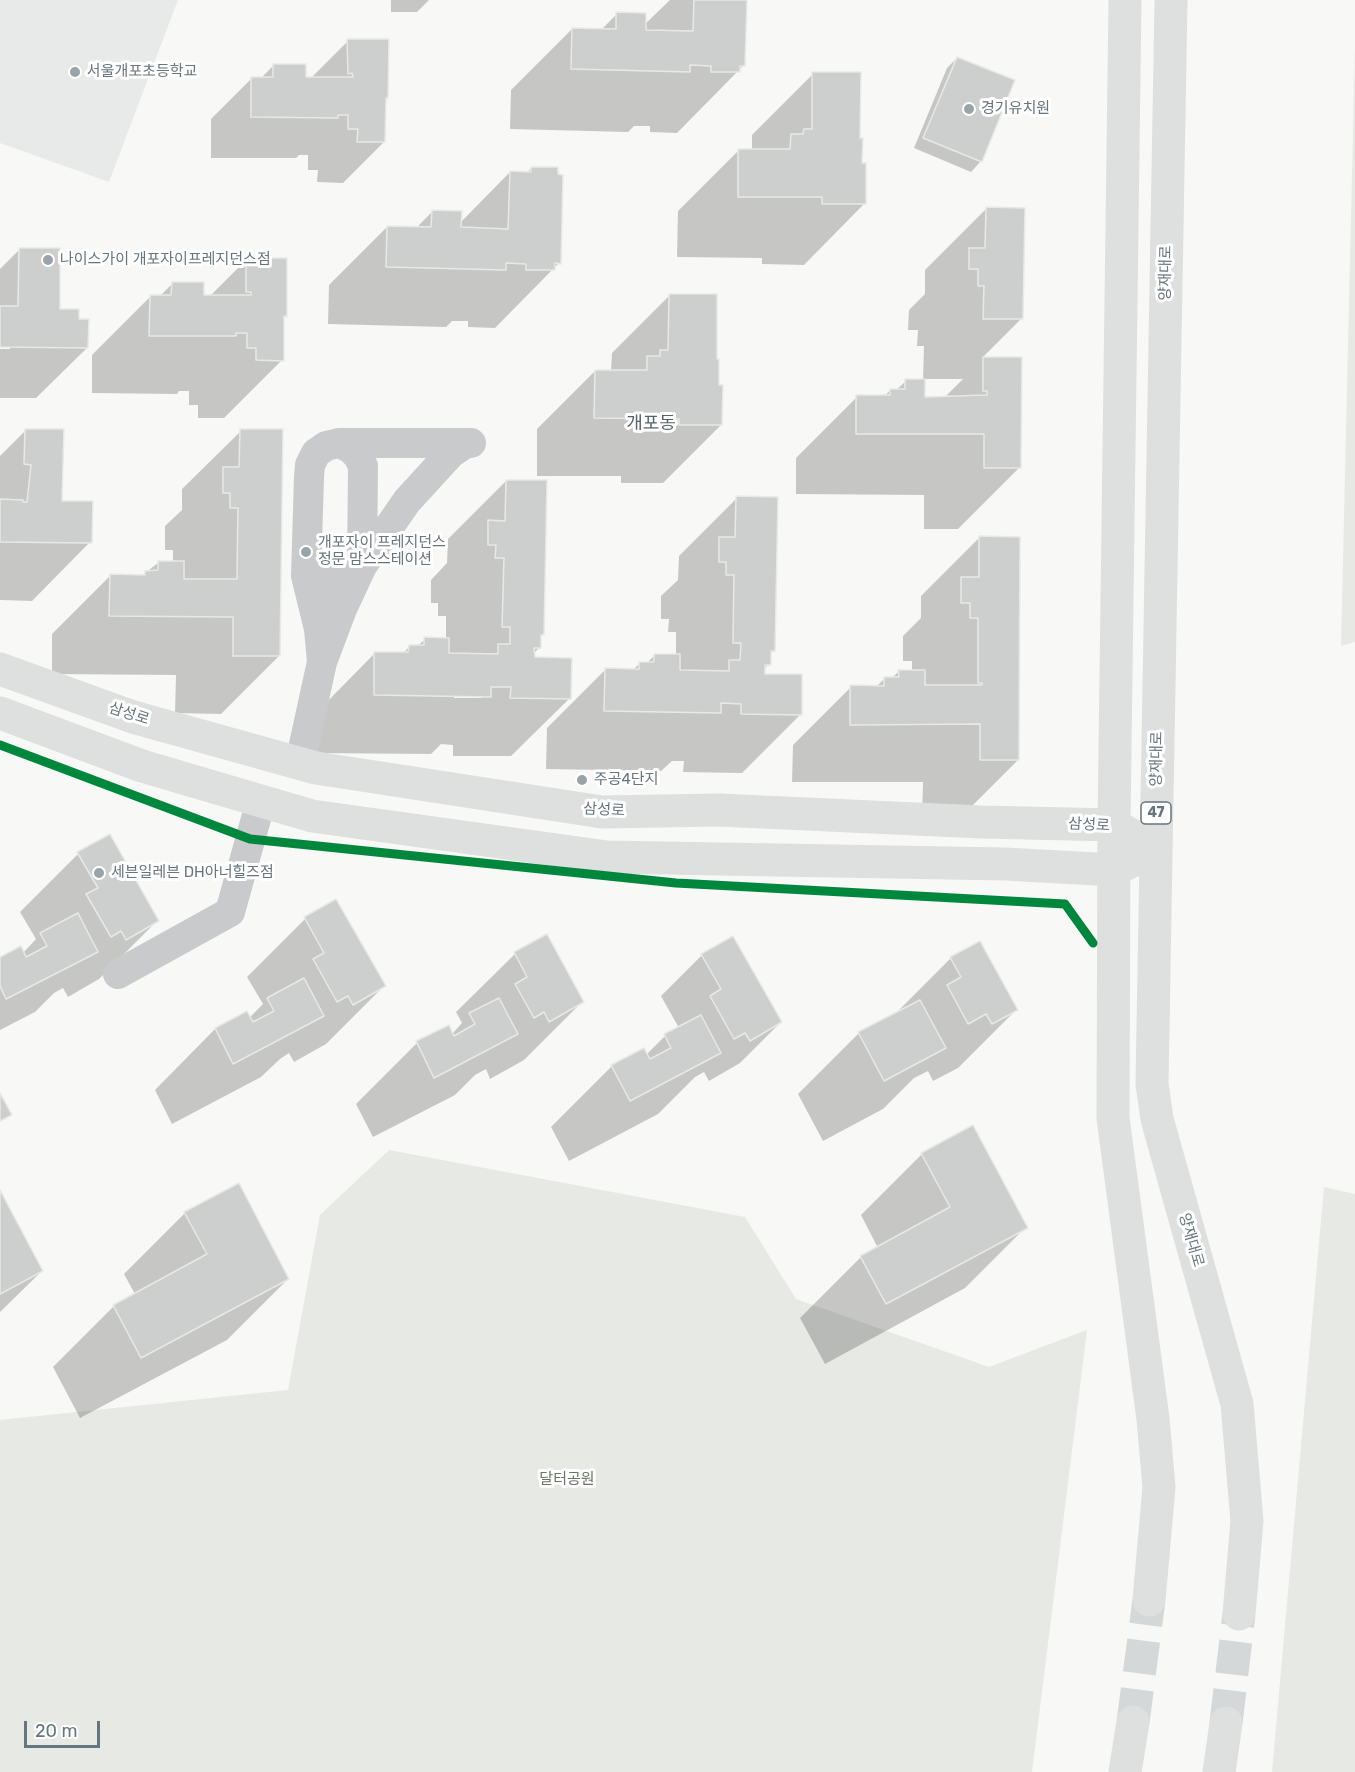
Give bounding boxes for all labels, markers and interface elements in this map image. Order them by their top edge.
place label: 서울개포초등학교 [87,63,197,81]
marker: 서울개포초등학교 [68,65,82,79]
place label: 경기유치원 [981,100,1050,118]
marker: 경기유치원 [962,102,976,116]
street label: 양재대로 [1157,245,1175,301]
place label: 나이스가이 개포자이프레지던스점 [60,251,271,269]
marker: 나이스가이 개포자이프레지던스점 [41,253,55,267]
district label: 개포동 [626,413,676,435]
place label: 개포자이 프레지던스 정문 맘스스테이션 [318,534,446,569]
marker: 개포자이 프레지던스 정문 맘스스테이션 [299,545,313,559]
street label: 삼성로 [107,699,151,729]
street label: 양재대로 [1148,731,1166,787]
place label: 주공4단지 [594,771,659,789]
marker: 주공4단지 [575,773,589,787]
street label: 삼성로 [583,800,625,820]
road number: 47 [1141,802,1171,824]
street label: 삼성로 [1068,815,1110,835]
place label: 세븐일레븐 DH아너힐즈점 [111,864,274,882]
marker: 세븐일레븐 DH아너힐즈점 [92,866,106,880]
street label: 양재대로 [1175,1211,1207,1269]
park label: 달터공원 [539,1471,595,1489]
scale bar [27,1709,104,1747]
text: 20 m [35,1720,77,1742]

